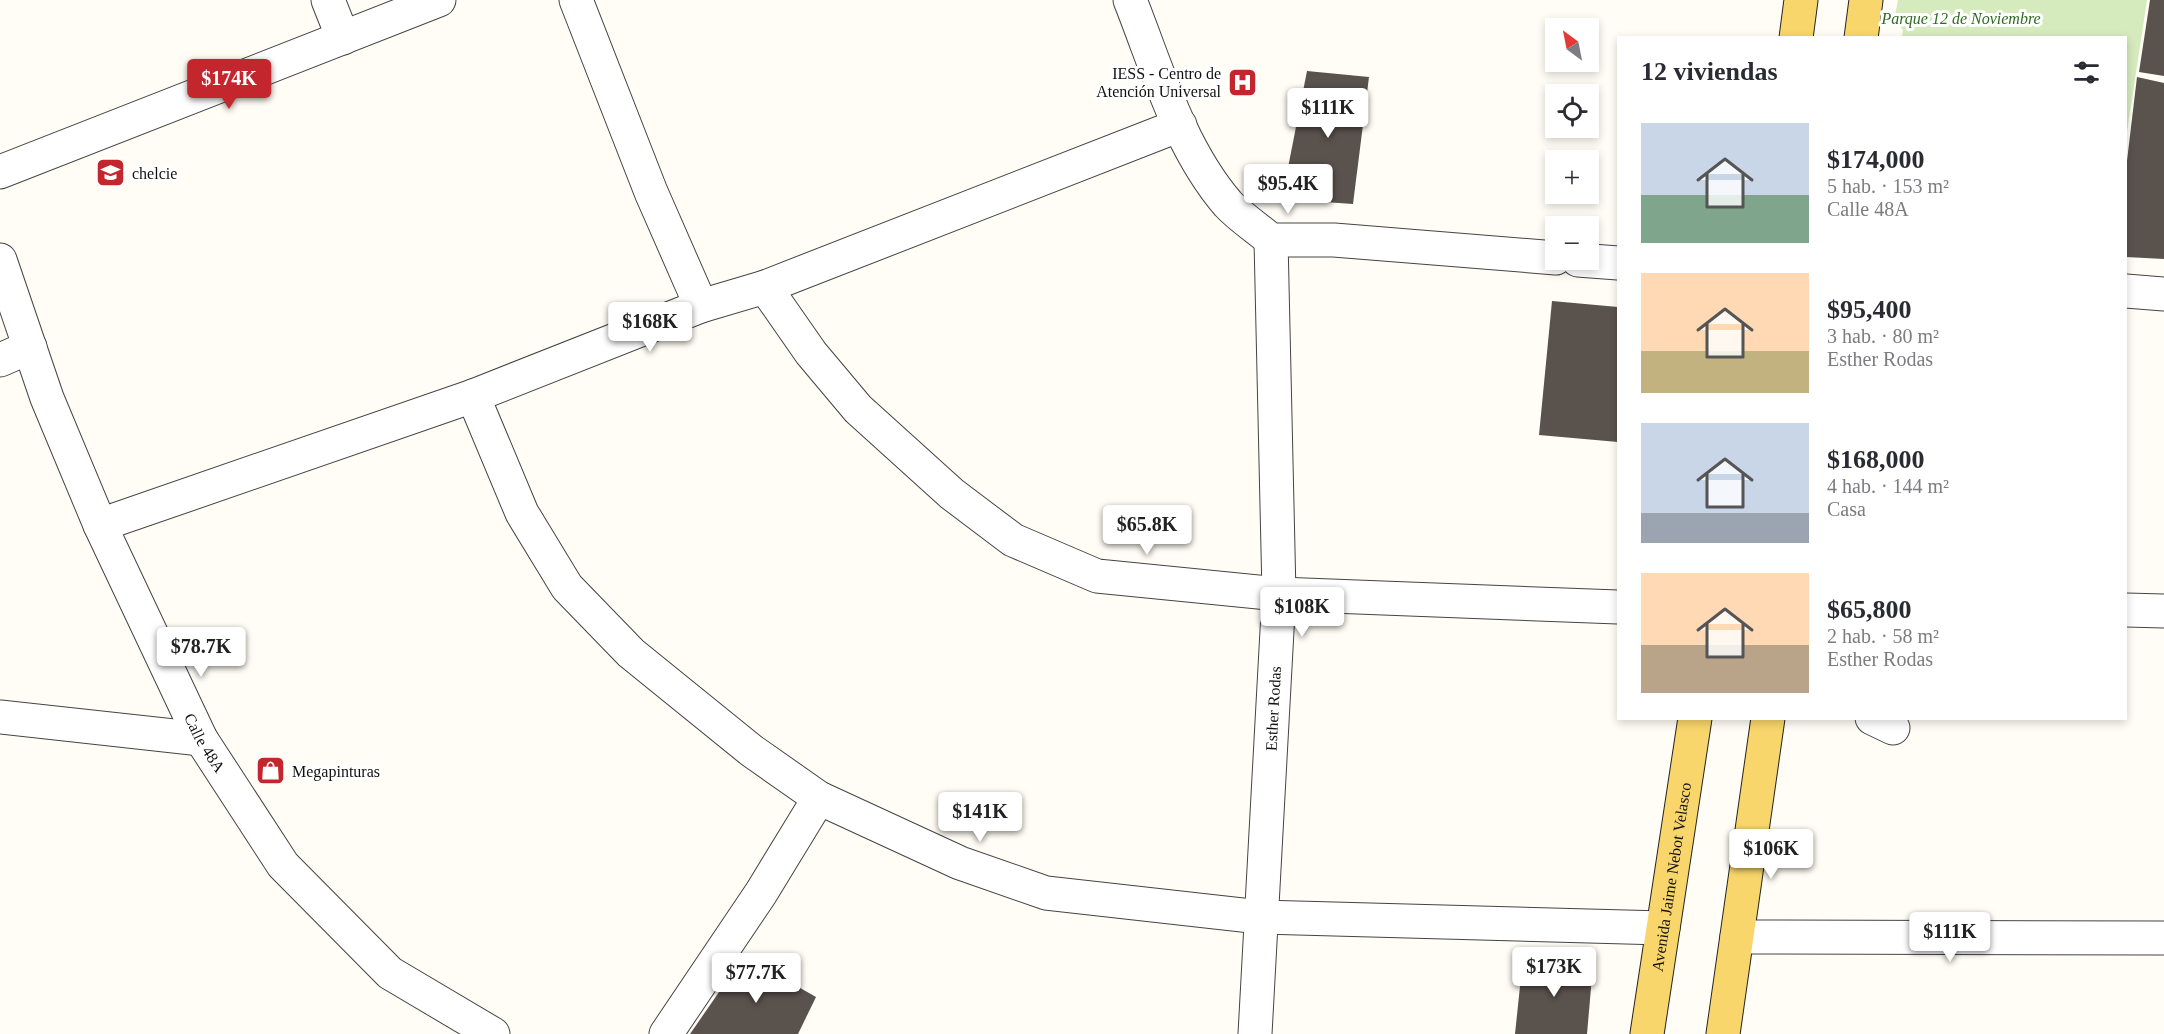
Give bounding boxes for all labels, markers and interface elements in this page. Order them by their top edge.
park label: Parque 12 de Noviembre [1880,10,2041,28]
north arrow [1545,18,1599,72]
map controls [1545,18,1599,270]
icon: filters [2070,56,2103,89]
text: 12 viviendas [1641,57,1778,86]
pin: $174K [187,59,271,110]
place label: IESS - Centro de Atención Universal [1096,65,1222,100]
hospital icon: IESS - Centro de Atención Universal [1226,66,1258,98]
text: $174K [201,67,257,89]
button: locate [1545,84,1599,138]
pin: $111K [1286,88,1370,139]
text: $111K [1301,96,1355,118]
text: $174,000 [1827,145,1925,174]
icon: home [1689,147,1761,219]
button: + [1545,150,1599,204]
school or university icon: chelcie [95,157,127,189]
pin: $95.4K [1239,164,1337,215]
place label: chelcie [132,165,177,182]
text: $95.4K [1258,172,1318,194]
text: 5 hab. · 153 m² [1827,175,1949,197]
text: Calle 48A [1827,198,1909,220]
button: − [1545,216,1599,270]
text: $95,400 [1827,295,1912,324]
icon: home [1689,297,1761,369]
pin: $168K [608,302,692,353]
text: $168K [622,310,678,332]
text: 3 hab. · 80 m² [1827,325,1939,347]
text: Esther Rodas [1827,348,1933,370]
text: $168,000 [1827,445,1925,474]
icon: home [1689,447,1761,519]
text: 4 hab. · 144 m² [1827,475,1949,497]
text: Casa [1827,498,1866,520]
pin: $65.8K [1098,505,1196,556]
text: $65.8K [1117,513,1177,535]
pin: $108K [1260,587,1344,638]
text: $108K [1274,595,1330,617]
text: $65,800 [1827,595,1912,624]
icon: home [1689,597,1761,669]
text: 2 hab. · 58 m² [1827,625,1939,647]
pin: $78.7K [152,627,250,678]
text: $78.7K [171,635,231,657]
text: Esther Rodas [1827,648,1933,670]
street label: Esther Rodas [1262,666,1284,751]
street label: Calle 48A [181,710,229,776]
shop icon: Megapinturas [255,755,287,787]
place label: Megapinturas [292,763,380,781]
street label: Avenida Jaime Nebot Velasco [1648,781,1694,973]
pin: $141K [938,792,1022,843]
text: $141K [952,800,1008,822]
pin: $106K [1729,829,1813,880]
text: $106K [1743,837,1799,859]
pin: $111K [1908,912,1992,963]
text: $111K [1923,920,1977,942]
pin: $173K [1512,947,1596,998]
pin: $77.7K [707,953,805,1004]
text: $173K [1526,955,1582,977]
text: $77.7K [726,961,786,983]

